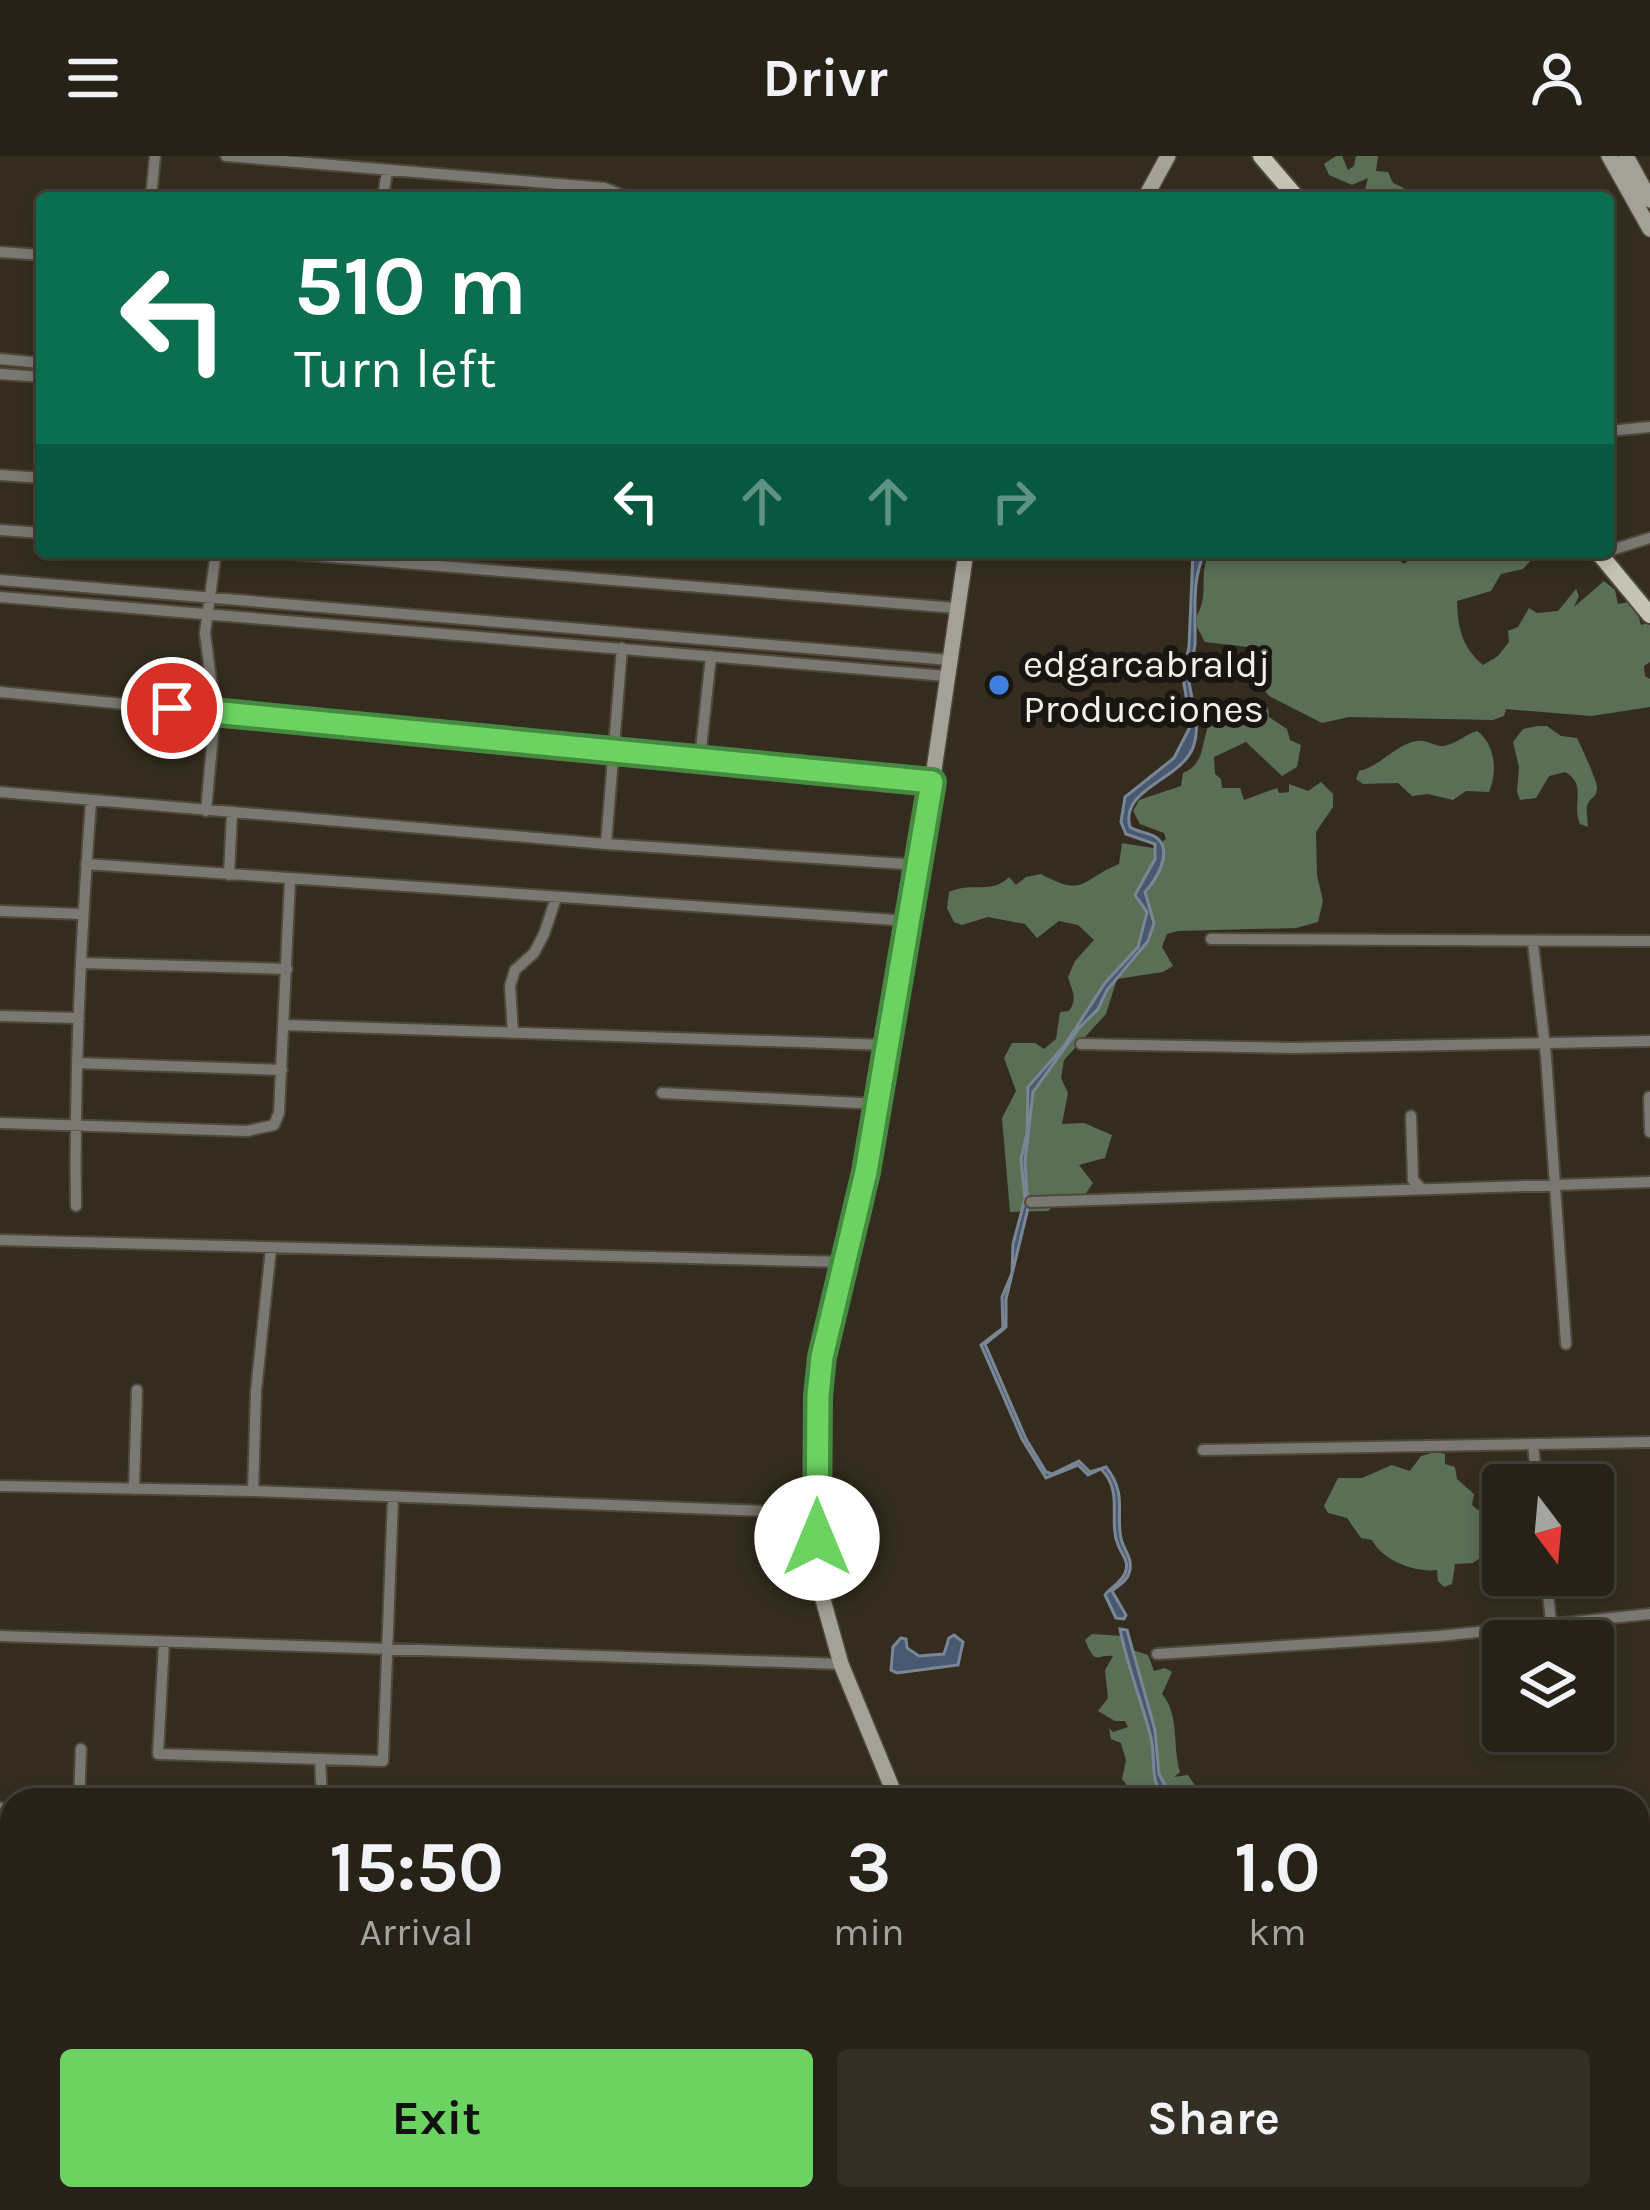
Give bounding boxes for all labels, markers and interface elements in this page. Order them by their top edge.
icon: menu [60,45,126,111]
icon: person [1524,45,1590,111]
text: Drivr [762,46,888,110]
text: 510 m [294,237,527,335]
icon: left [96,240,252,396]
text: Turn left [294,337,497,401]
icon: left [603,468,669,534]
icon: ahead [729,468,795,534]
icon: ahead [855,468,921,534]
icon: right [981,468,1047,534]
place label: edgarcabraldj Producciones [1023,641,1270,732]
pin [121,657,223,759]
marker: edgarcabraldj Producciones [986,672,1012,698]
icon: arrive [139,675,205,741]
north arrow [1482,1464,1614,1596]
map controls [1482,1464,1614,1752]
position arrow [754,1475,880,1601]
button: layers [1482,1620,1614,1752]
text: 15:50 [329,1825,504,1909]
text: 3 [846,1825,891,1909]
text: 1.0 [1234,1825,1321,1909]
text: Arrival [359,1909,474,1955]
text: min [833,1909,905,1955]
text: km [1248,1909,1307,1955]
button: Exit [60,2049,813,2187]
button: Share [837,2049,1590,2187]

